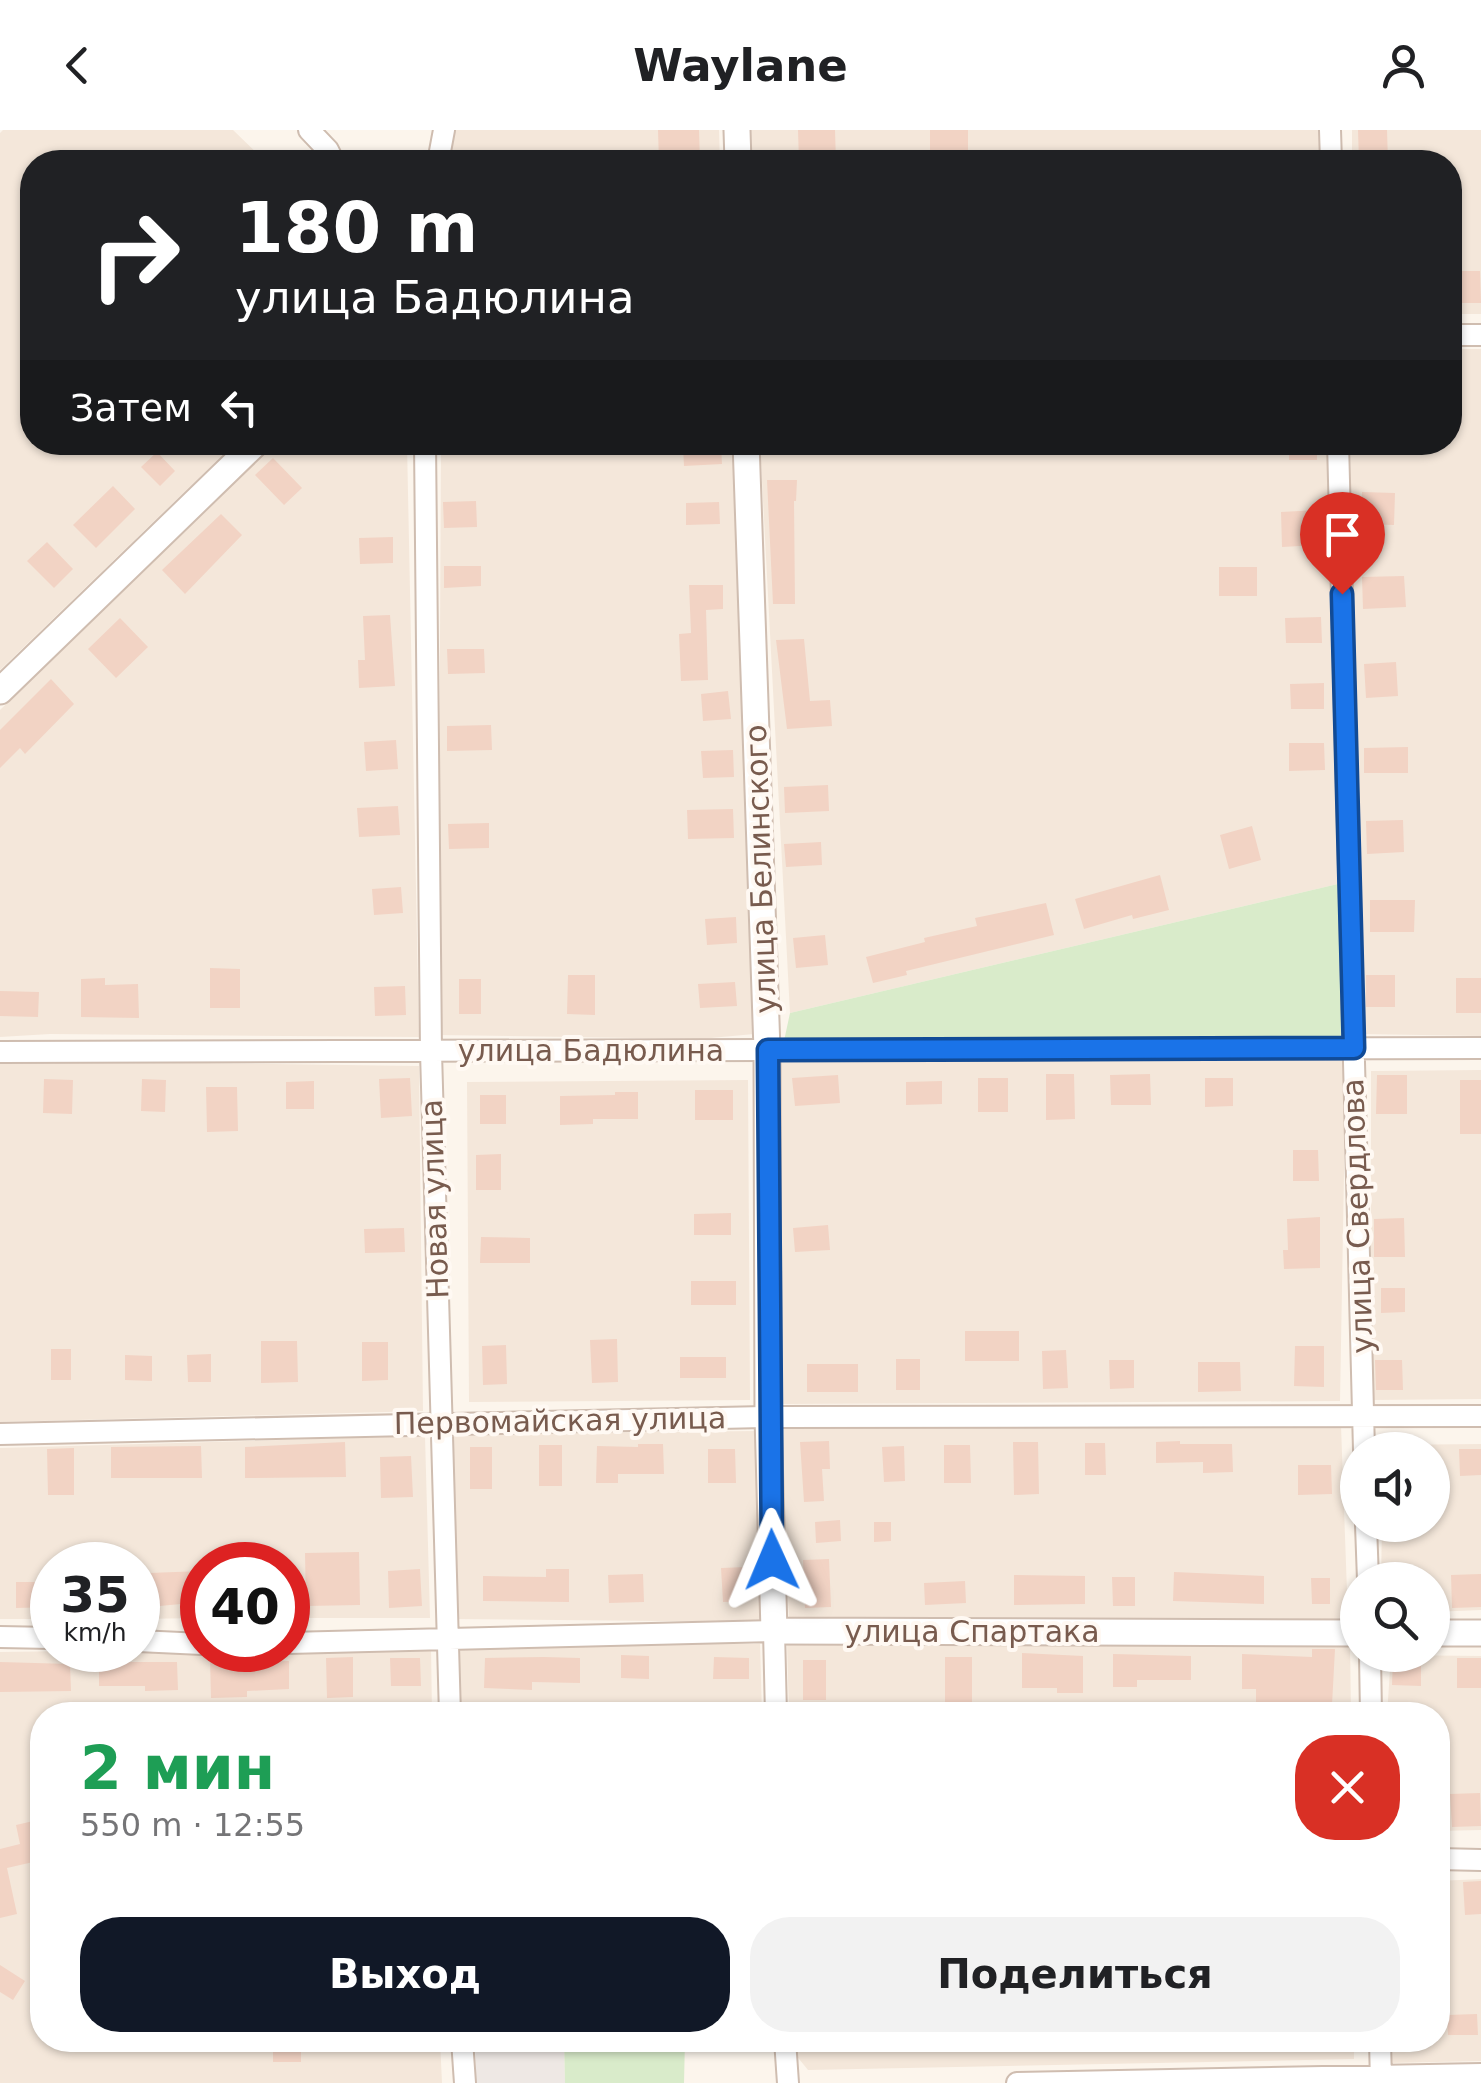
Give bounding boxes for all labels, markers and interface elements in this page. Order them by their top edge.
icon: back [50,38,105,93]
icon: person [1376,38,1431,93]
text: Waylane [633,39,848,92]
text: 180 m [235,187,478,269]
icon: right [70,190,200,320]
text: улица Бадюлина [235,271,635,324]
icon: left [212,380,267,435]
text: Затем [70,386,192,430]
pin [1300,492,1385,595]
icon: arrive [1315,507,1370,562]
street label: улица Белинского [738,724,783,1014]
street label: улица Бадюлина [458,1033,724,1068]
street label: улица Свердлова [1335,1078,1380,1354]
street label: Новая улица [414,1099,455,1299]
street label: Первомайская улица [394,1400,726,1441]
map controls [1340,1432,1450,1672]
button: sound [1340,1432,1450,1542]
position arrow [720,1508,824,1612]
speed limit sign: 40 [180,1542,310,1672]
button: search [1340,1562,1450,1672]
text: 35 [60,1566,130,1624]
street label: улица Спартака [844,1614,1100,1649]
text: km/h [63,1618,127,1647]
text: 2 мин [80,1733,275,1803]
button: close [1295,1735,1400,1840]
text: 550 m · 12:55 [80,1806,305,1844]
button: Выход [80,1917,730,2032]
button: Поделиться [750,1917,1400,2032]

